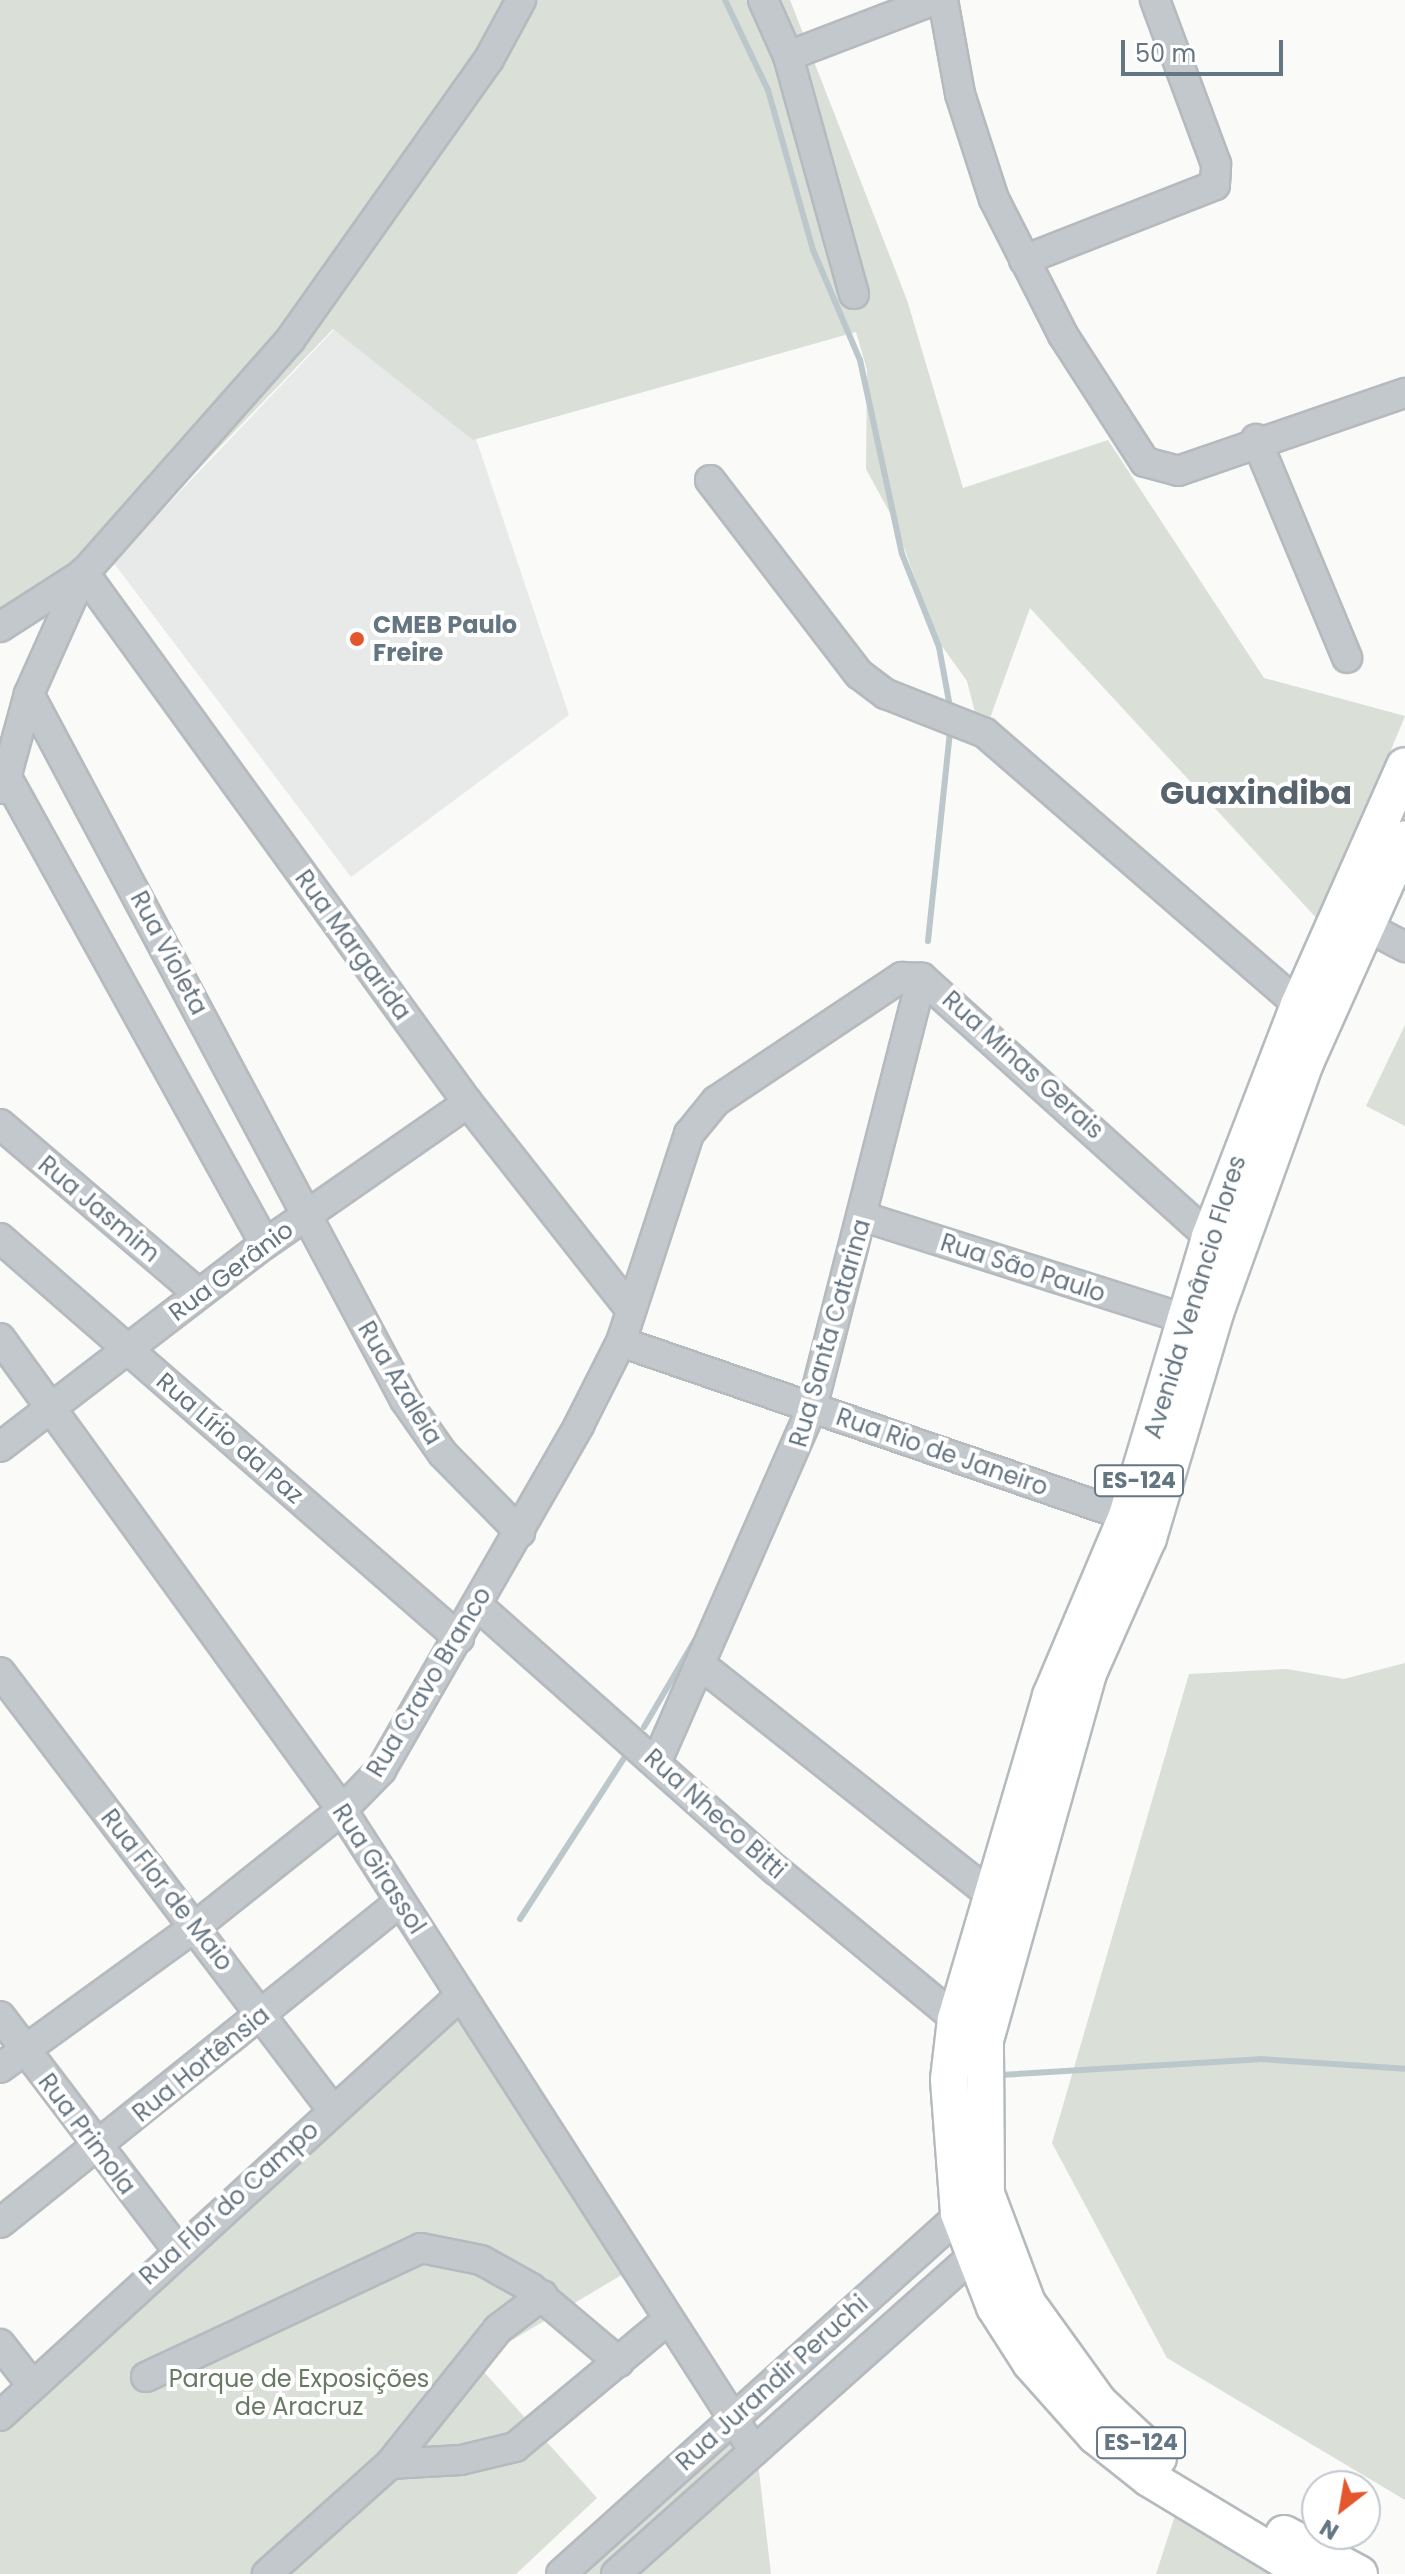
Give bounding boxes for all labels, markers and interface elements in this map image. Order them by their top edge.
scale bar [1125,24,1287,74]
text: 50 m [1135,37,1196,70]
place label: CMEB Paulo Freire [373,611,517,667]
marker: CMEB Paulo Freire [348,630,366,648]
district label: Guaxindiba [1160,774,1352,812]
street label: Rua Margarida [289,864,417,1026]
street label: Rua Violeta [124,886,214,1020]
street label: Rua Minas Gerais [937,985,1109,1145]
street label: Rua Jasmim [33,1150,165,1268]
street label: Avenida Venâncio Flores [1138,1152,1252,1442]
street label: Rua Gerânio [163,1215,299,1327]
street label: Rua Santa Catarina [784,1216,876,1450]
street label: Rua São Paulo [937,1228,1109,1308]
street label: Rua Azaleia [352,1316,448,1450]
street label: Rua Lírio da Paz [151,1366,309,1510]
street label: Rua Rio de Janeiro [832,1402,1052,1502]
road number: ES-124 [1093,1463,1185,1499]
street label: Rua Cravo Branco [361,1582,497,1782]
street label: Rua Nheco Bitti [638,1743,792,1885]
street label: Rua Girassol [326,1799,432,1939]
street label: Rua Flor de Maio [95,1804,239,1976]
street label: Rua Hortênsia [127,2000,275,2128]
street label: Rua Primola [32,2068,142,2200]
street label: Rua Flor do Campo [134,2115,324,2291]
street label: Rua Jurandir Peruchi [670,2289,874,2477]
park label: Parque de Exposições de Aracruz [169,2365,429,2421]
road number: ES-124 [1095,2425,1187,2461]
north arrow [1301,2470,1381,2550]
text: N [1314,2512,1344,2547]

